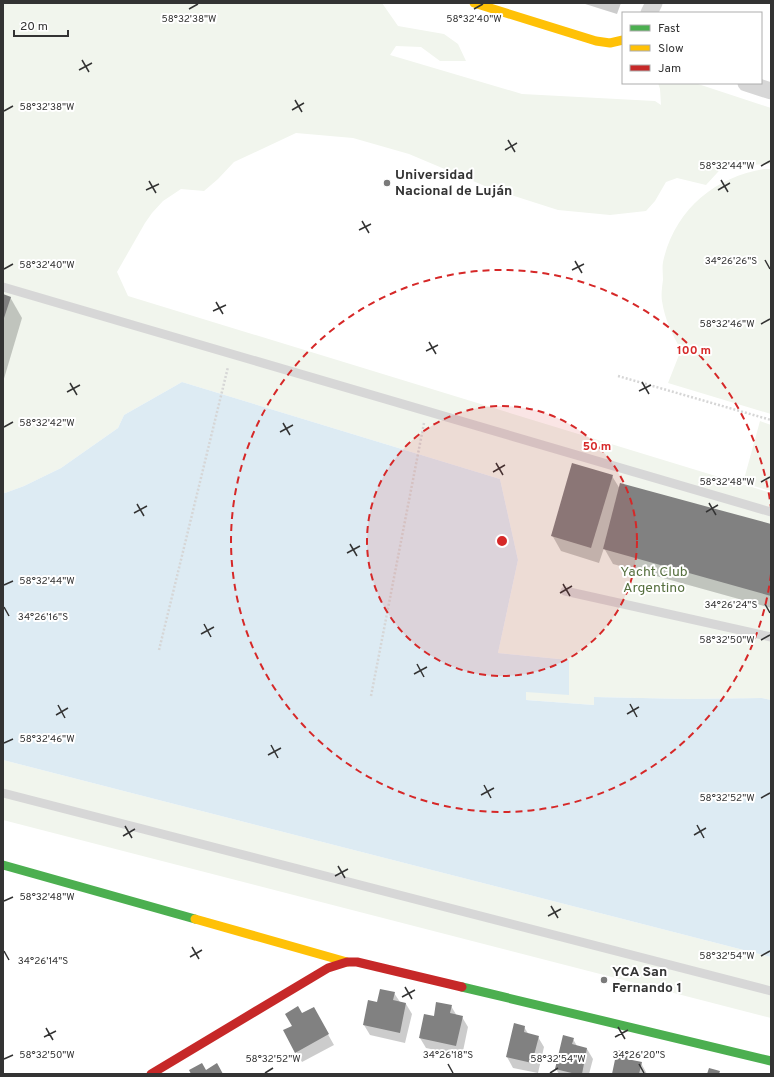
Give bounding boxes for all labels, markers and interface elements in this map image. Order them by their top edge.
scale bar [14,12,68,38]
legend [622,12,762,84]
text: 58°32'38"W [161,13,217,26]
text: 58°32'40"W [446,13,502,26]
text: 20 m [20,19,48,35]
text: Fast [658,21,680,37]
text: Slow [658,41,684,57]
text: Jam [658,61,681,77]
text: 58°32'38"W [19,101,75,114]
text: 58°32'44"W [699,160,755,173]
place label: Universidad Nacional de Luján [395,167,512,200]
marker: Universidad Nacional de Luján [382,178,392,188]
text: 34°26'26"S [705,255,757,268]
text: 58°32'40"W [19,259,75,272]
text: 58°32'46"W [699,318,755,331]
text: 100 m [677,343,711,359]
text: 58°32'42"W [19,417,75,430]
text: 50 m [583,439,611,455]
text: 58°32'48"W [699,476,755,489]
centre of rings [495,534,509,548]
park label: Yacht Club Argentino [620,564,688,597]
text: 58°32'44"W [19,575,75,588]
text: 34°26'24"S [705,599,757,612]
text: 34°26'16"S [18,611,68,624]
text: 58°32'50"W [699,634,755,647]
text: 58°32'46"W [19,733,75,746]
text: 58°32'52"W [699,792,755,805]
text: 58°32'48"W [19,891,75,904]
text: 58°32'54"W [699,950,755,963]
text: 34°26'14"S [18,955,68,968]
place label: YCA San Fernando 1 [612,964,682,997]
marker: YCA San Fernando 1 [599,975,609,985]
text: 58°32'50"W [19,1049,75,1062]
text: 34°26'18"S [423,1049,473,1062]
text: 34°26'20"S [612,1049,666,1062]
text: 58°32'52"W [245,1053,301,1066]
text: 58°32'54"W [530,1053,586,1066]

